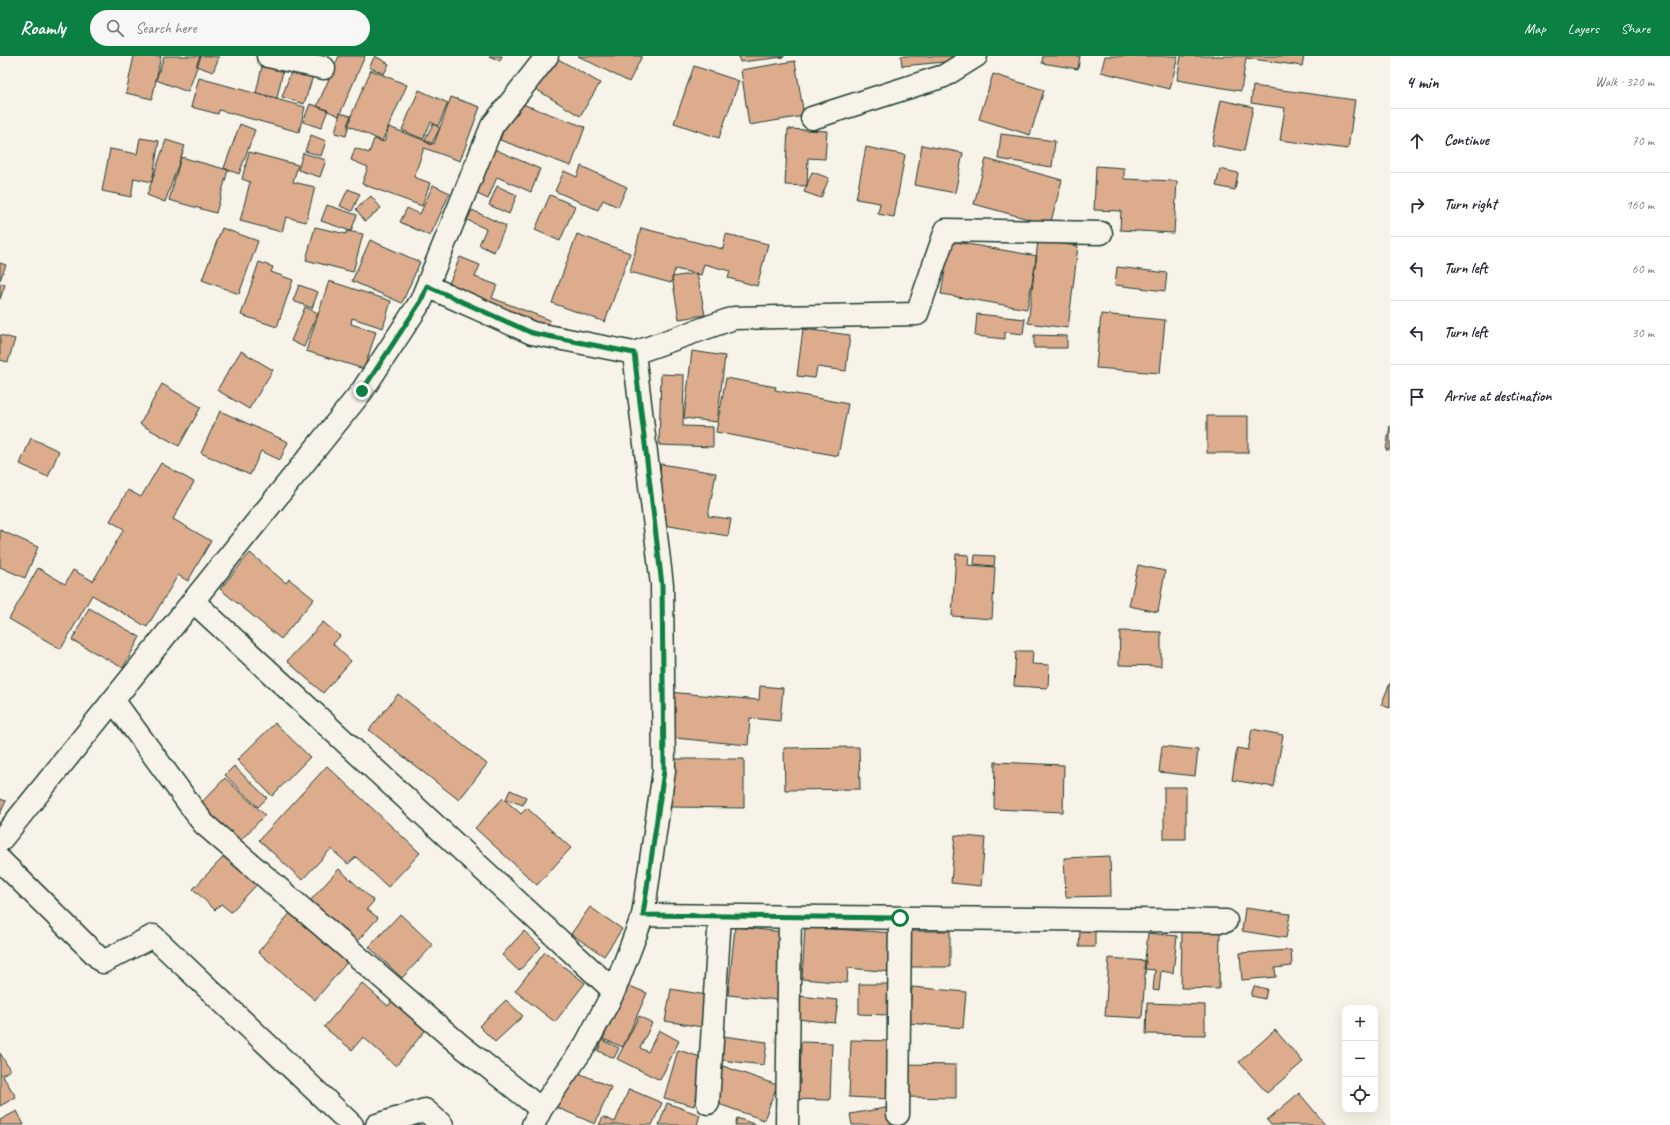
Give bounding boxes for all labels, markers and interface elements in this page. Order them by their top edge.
search box [90,10,370,46]
text: Roamly [20,16,66,40]
icon: search [104,17,126,39]
text: Search here [136,19,197,38]
text: Map [1524,20,1546,37]
text: Layers [1568,20,1599,37]
text: Share [1621,20,1650,37]
text: 4 min [1406,72,1439,93]
text: Walk · 320 m [1595,74,1654,90]
icon: ahead [1406,130,1428,152]
text: Continue [1444,131,1489,150]
text: 70 m [1632,133,1654,149]
icon: right [1406,194,1428,216]
text: Turn right [1444,195,1497,214]
text: 160 m [1626,197,1654,213]
icon: left [1406,258,1428,280]
text: Turn left [1444,259,1487,278]
text: 60 m [1632,261,1654,277]
icon: left [1406,322,1428,344]
text: Turn left [1444,323,1487,342]
text: 30 m [1632,325,1654,341]
route end [353,382,371,400]
icon: arrive [1406,386,1428,408]
text: Arrive at destination [1444,387,1551,406]
route start [891,909,909,927]
map controls [1342,1005,1378,1113]
button: + [1342,1005,1378,1041]
button: − [1342,1041,1378,1077]
button: locate [1342,1077,1378,1113]

